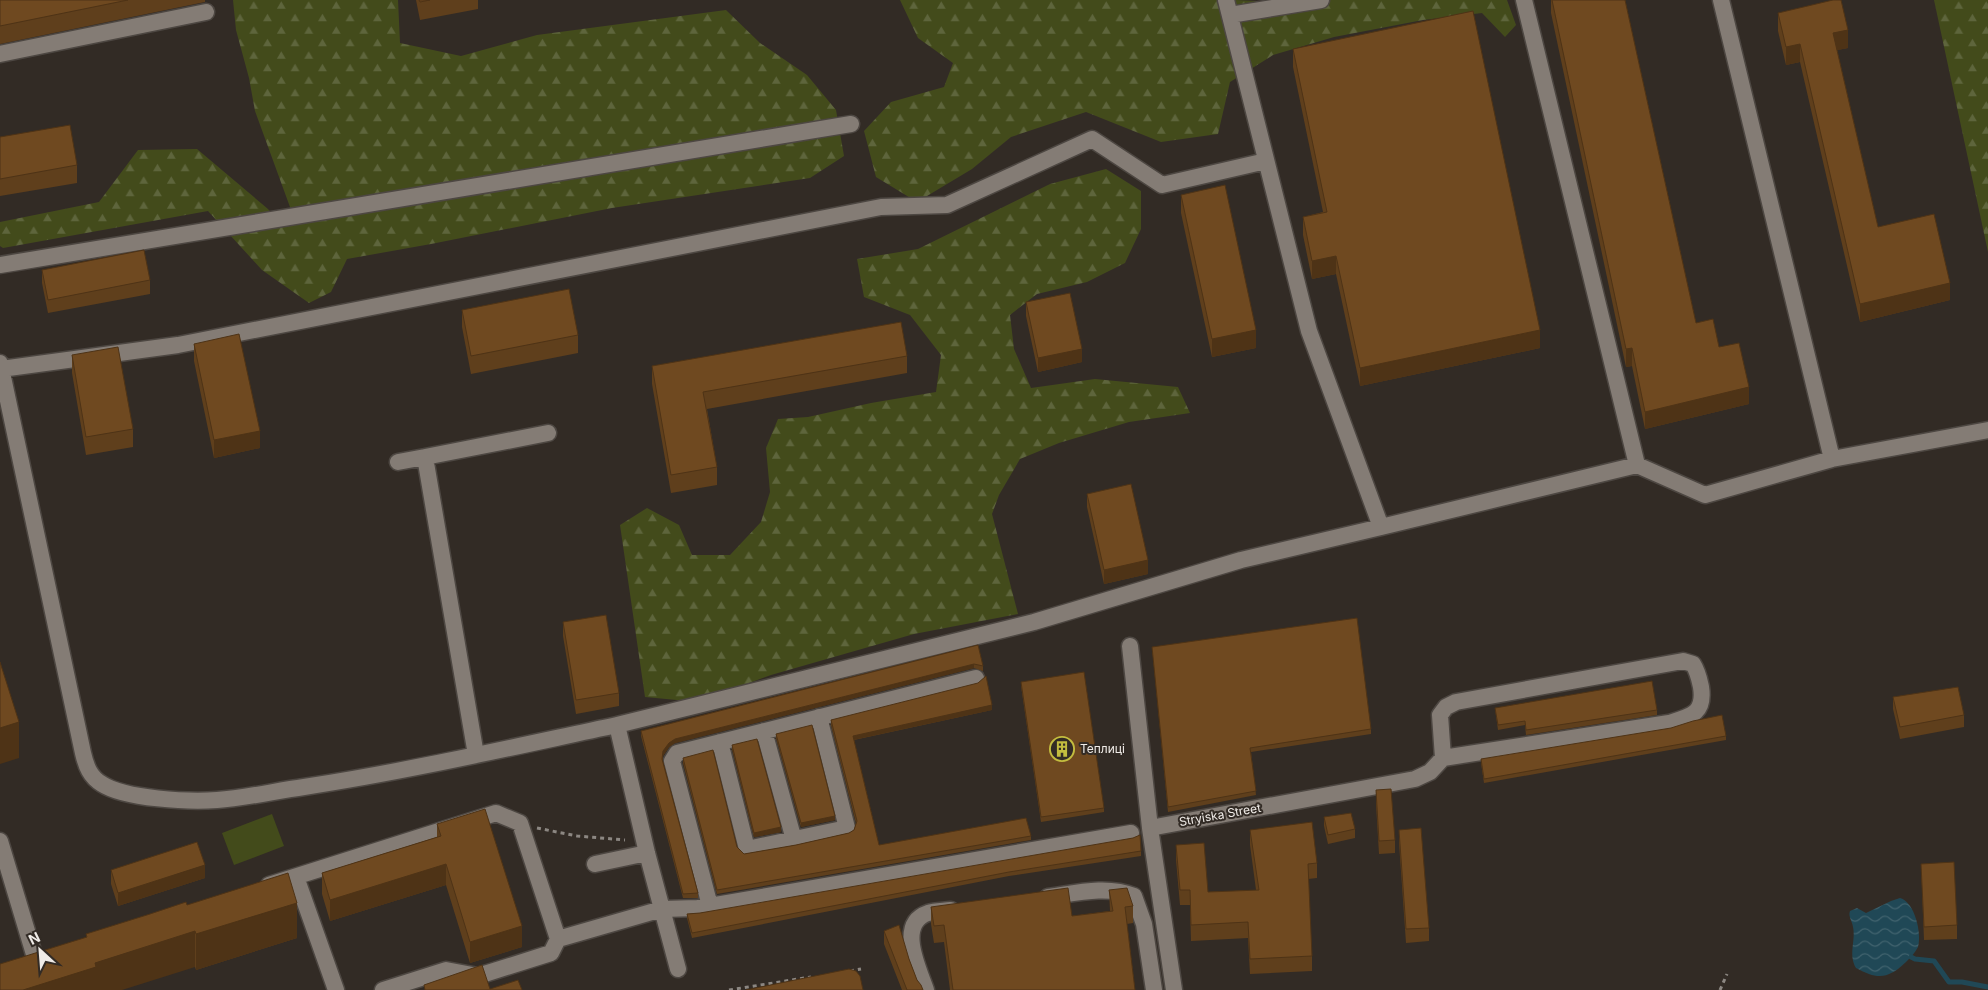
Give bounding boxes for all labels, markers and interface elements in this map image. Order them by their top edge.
building icon: Теплиці [1049,736,1075,762]
place label: Теплиці [1080,741,1125,756]
street label: Stryiska Street [1178,800,1262,829]
north arrow [15,925,65,975]
text: N [26,928,43,948]

